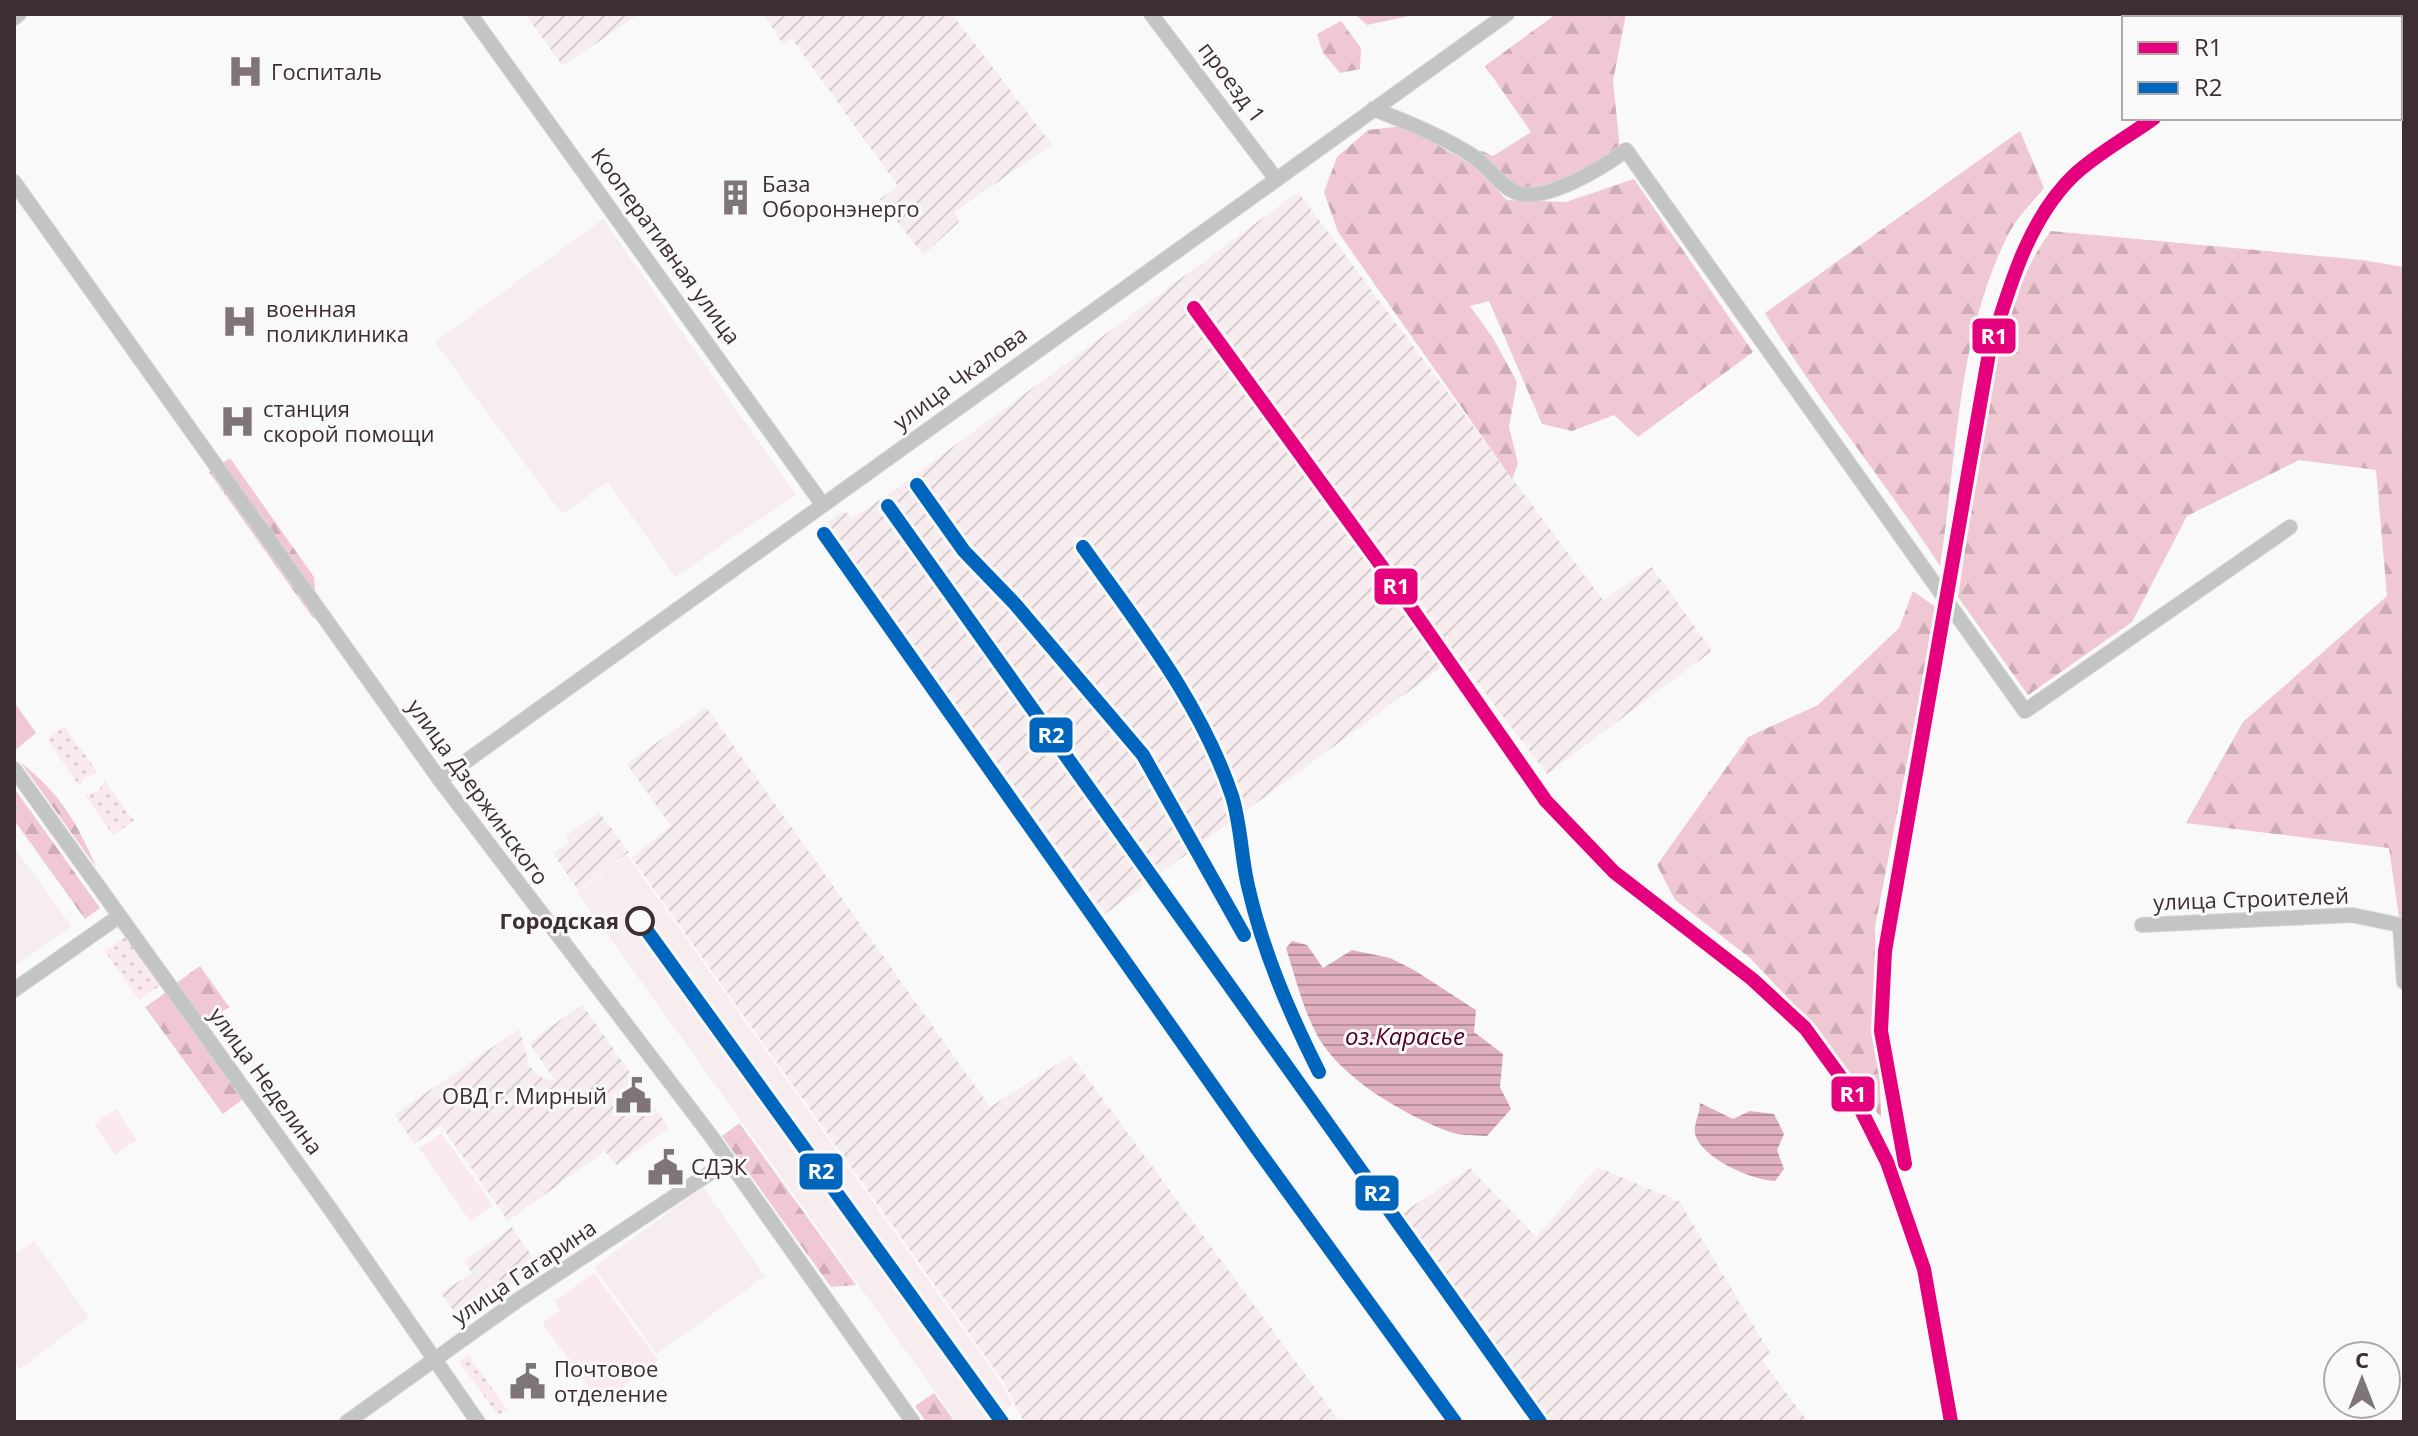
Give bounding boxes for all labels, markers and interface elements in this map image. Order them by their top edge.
legend [2122,16,2402,120]
text: R1 [2194,30,2223,63]
street label: проезд 1 [1192,35,1273,128]
hospital icon: Госпиталь [226,53,264,91]
place label: Госпиталь [271,56,382,86]
text: R2 [2194,70,2223,103]
street label: Кооперативная улица [585,141,748,350]
place label: База Оборонэнерго [762,168,919,223]
building icon: База Оборонэнерго [717,178,755,216]
place label: военная поликлиника [266,293,409,348]
hospital icon: военная поликлиника [221,303,259,341]
line badge: R1 [1971,317,2017,355]
street label: улица Чкалова [886,318,1032,436]
text: R1 [1980,320,2008,350]
place label: станция скорой помощи [263,393,435,448]
hospital icon: станция скорой помощи [218,403,256,441]
line badge: R1 [1373,567,1419,606]
text: R1 [1382,570,1410,600]
street label: улица Дзержинского [401,692,556,890]
line badge: R2 [1028,716,1074,754]
text: R2 [1037,719,1065,749]
street label: улица Строителей [2153,880,2349,916]
place label: Городская [500,905,619,935]
marker: Городская [626,907,654,935]
street label: улица Неделина [203,1001,331,1160]
water label: оз.Карасье [1345,1019,1465,1052]
line badge: R1 [1830,1075,1876,1113]
public building icon: ОВД г. Мирный [614,1077,652,1115]
text: R1 [1839,1078,1867,1108]
place label: ОВД г. Мирный [442,1080,607,1110]
public building icon: СДЭК [646,1148,684,1186]
place label: СДЭК [691,1151,748,1181]
line badge: R2 [798,1152,844,1191]
text: R2 [807,1155,835,1185]
line badge: R2 [1354,1174,1400,1212]
text: R2 [1363,1177,1391,1207]
street label: улица Гагарина [445,1212,602,1331]
north arrow [2322,1340,2402,1420]
text: С [2355,1344,2369,1374]
place label: Почтовое отделение [554,1353,668,1408]
public building icon: Почтовое отделение [509,1363,547,1401]

